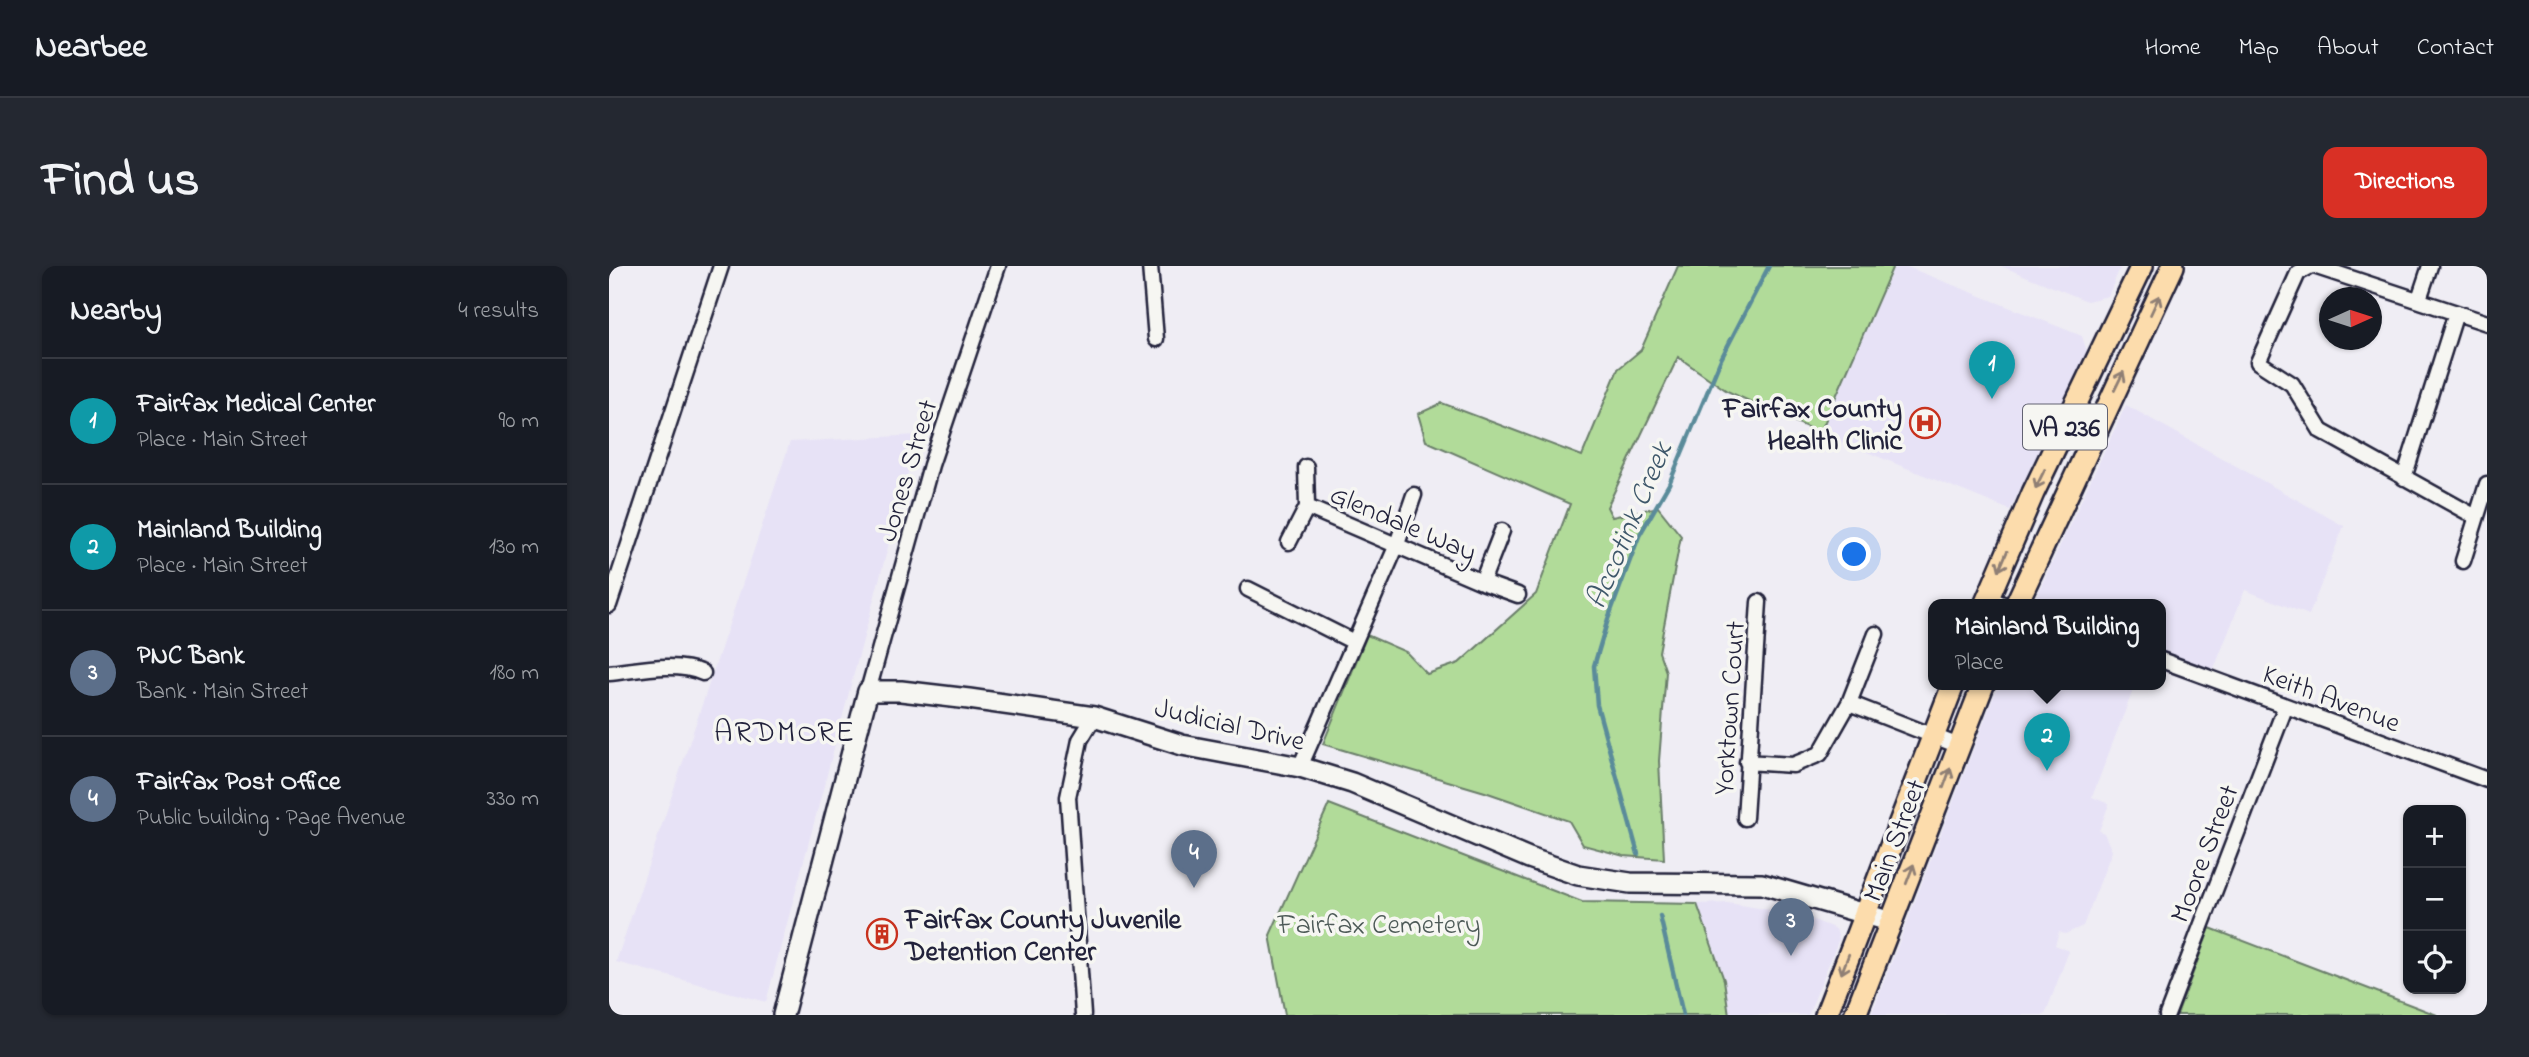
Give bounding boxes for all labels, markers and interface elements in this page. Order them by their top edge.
text: Nearbee [35,24,147,72]
text: Home [2145,31,2201,66]
text: Map [2239,31,2279,66]
text: About [2317,31,2379,66]
text: Contact [2417,31,2494,66]
text: Find us [42,146,199,218]
button: Directions [2323,147,2487,218]
north arrow [2319,287,2382,350]
text: Nearby [70,290,162,334]
one-way arrow [2149,294,2162,316]
text: 4 results [458,295,539,328]
pin: 1 [1969,341,2015,399]
one-way arrow [2112,371,2126,392]
text: Fairfax Medical Center [137,386,375,424]
place label: Fairfax County Health Clinic [1721,390,1903,463]
street label: Jones Street [868,395,950,547]
road number: VA 236 [2023,404,2107,450]
text: 1 [89,405,97,438]
text: 90 m [499,405,539,438]
hospital icon: Fairfax County Health Clinic [1908,406,1942,440]
text: Place · Main Street [137,424,308,457]
water label: Accotink Creek [1576,434,1686,616]
one-way arrow [2033,468,2046,489]
street label: Glendale Way [1323,476,1482,575]
text: Mainland Building [137,512,322,550]
text: 2 [87,531,99,564]
text: 130 m [489,531,539,564]
your location [1837,537,1871,571]
text: Place · Main Street [137,550,308,583]
one-way arrow [1996,550,2009,572]
popup [1928,599,2166,690]
text: Mainland Building [1955,609,2139,647]
street label: Yorktown Court [1705,620,1758,797]
text: PNC Bank [137,638,245,676]
text: Place [1955,647,2003,680]
street label: Keith Avenue [2256,655,2406,745]
text: 3 [88,657,98,690]
text: 180 m [490,657,539,690]
text: Bank · Main Street [137,676,308,709]
street label: Judicial Drive [1150,689,1309,764]
district label: ARDMORE [714,712,856,756]
pin: 2 [2024,713,2070,771]
text: Fairfax Post Office [137,764,341,802]
one-way arrow [1942,767,1955,789]
street label: Main Street [1854,774,1938,909]
street label: Moore Street [2161,779,2251,929]
text: 4 [88,783,98,816]
text: 330 m [486,783,539,816]
text: Public building · Page Avenue [137,802,405,835]
map controls [2403,805,2466,994]
button: + [2403,805,2466,868]
pin: 4 [1171,830,1217,888]
one-way arrow [1905,864,1918,885]
button: − [2403,868,2466,931]
pin: 3 [1768,898,1814,956]
place label: Fairfax County Juvenile Detention Center [903,901,1183,974]
park label: Fairfax Cemetery [1276,906,1481,947]
building icon: Fairfax County Juvenile Detention Center [865,917,899,951]
button: locate [2403,931,2466,994]
one-way arrow [1838,953,1851,975]

